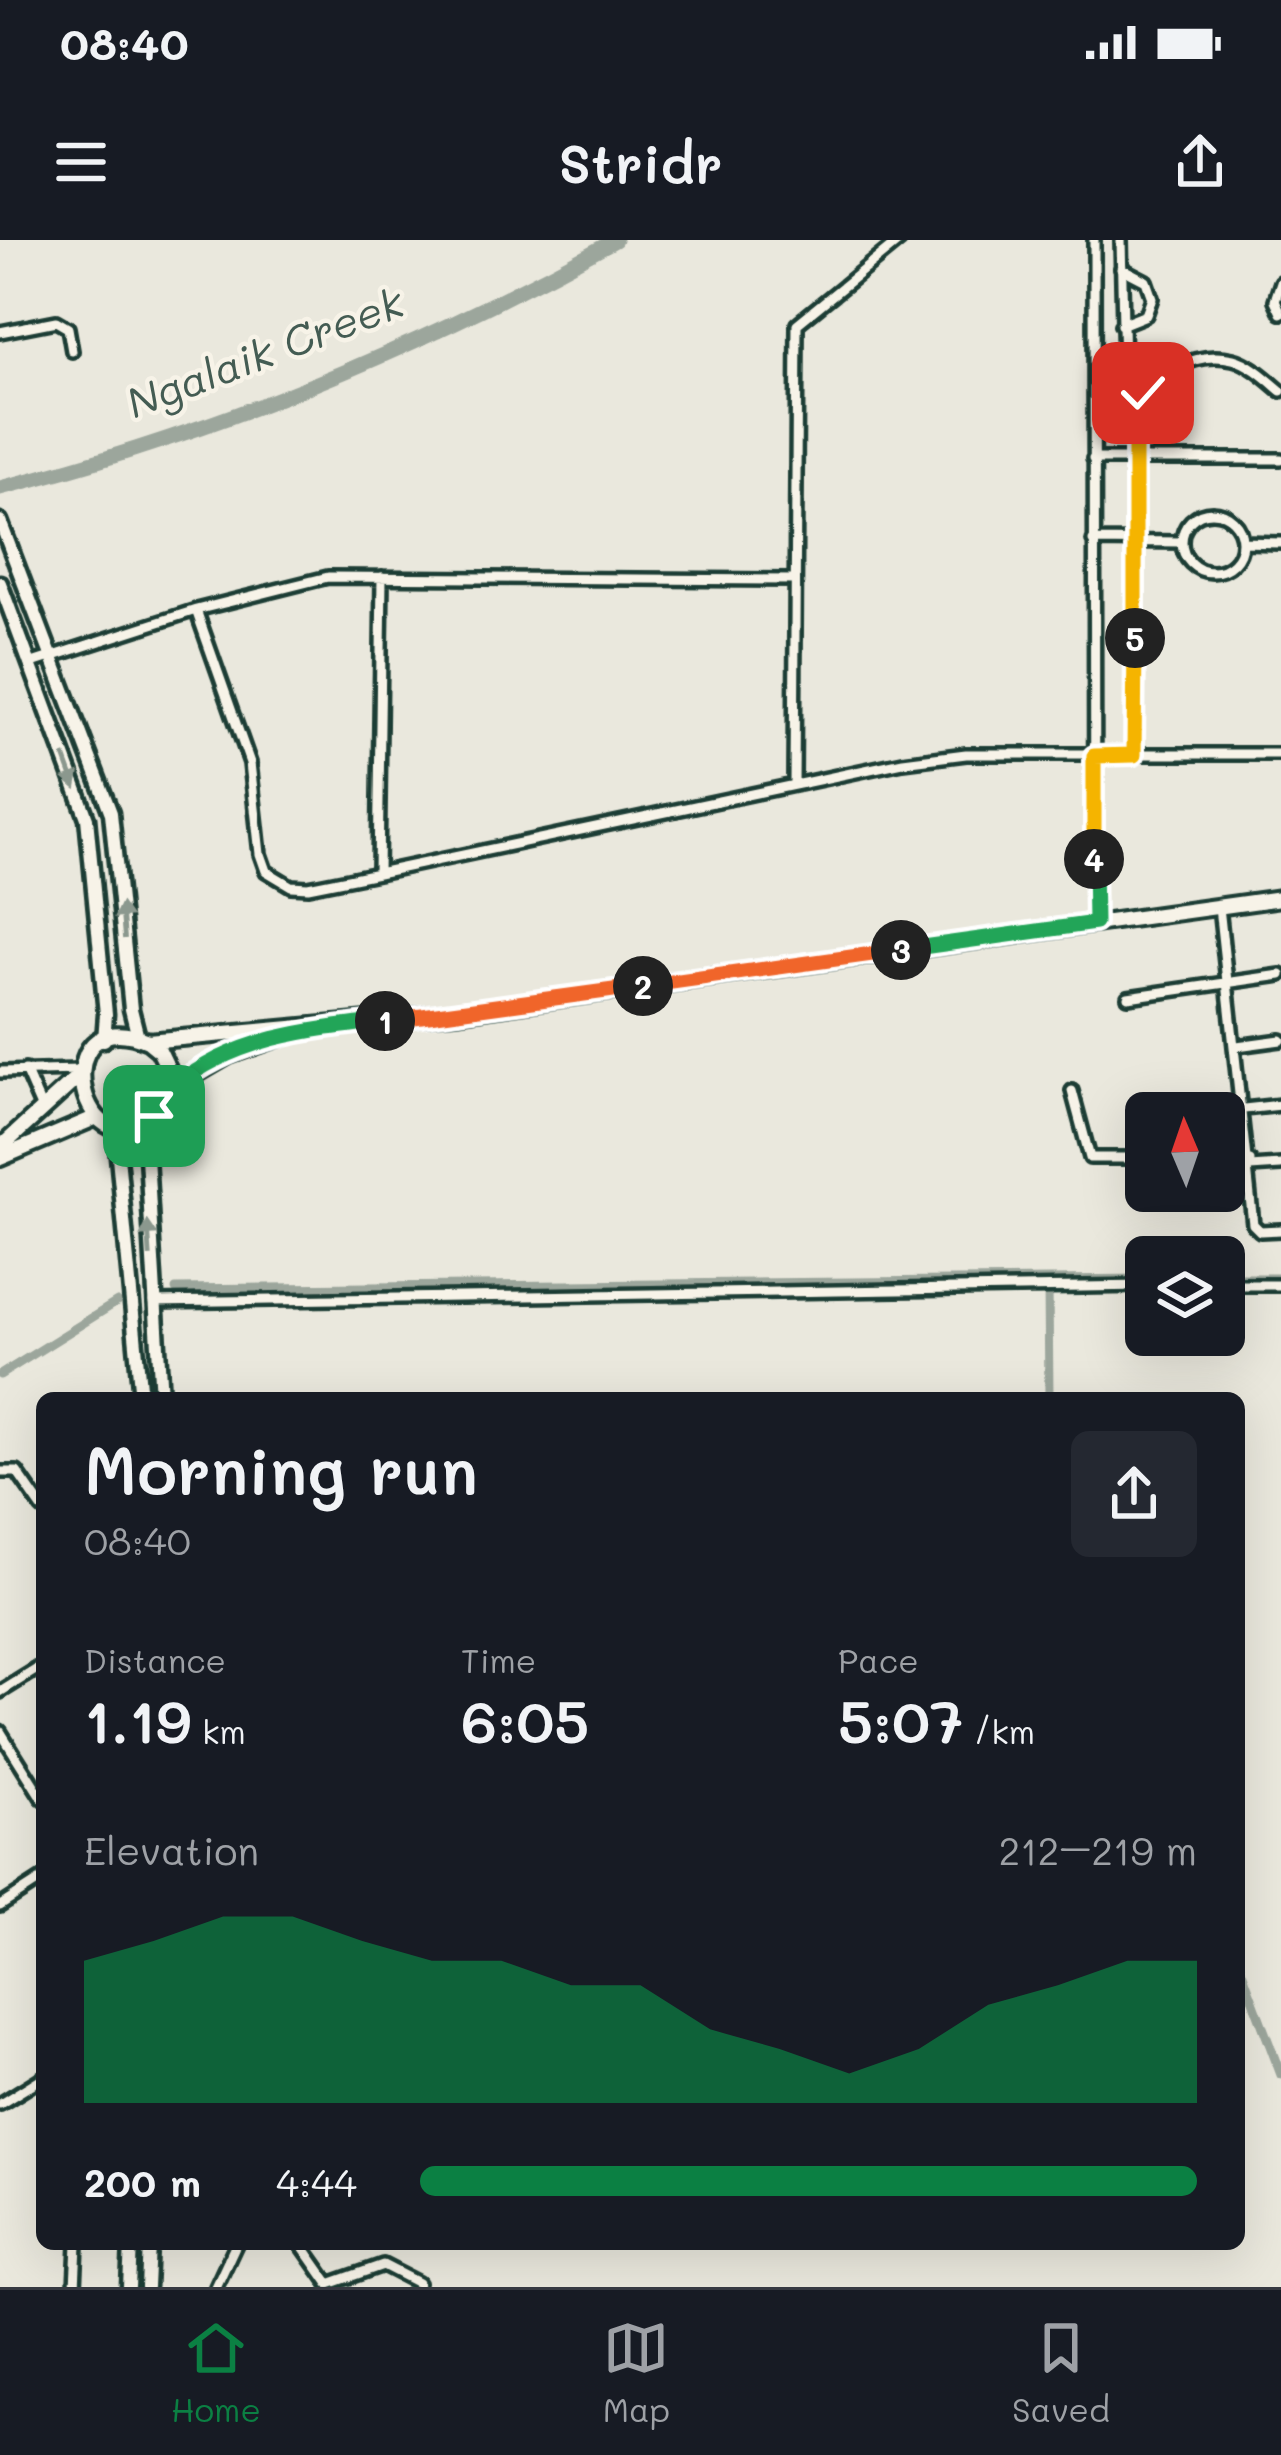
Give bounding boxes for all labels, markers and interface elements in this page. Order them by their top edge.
text: 08:40 [60,13,189,71]
text: Stridr [558,127,723,198]
icon: menu [48,129,114,195]
icon: share [1167,129,1233,195]
water label: Ngalaik Creek [118,273,411,430]
pin [1092,342,1194,444]
icon: check [1110,360,1176,426]
pin: 5 [1105,608,1165,668]
text: 5 [1125,616,1145,659]
one-way arrow [62,754,81,790]
pin: 4 [1064,829,1124,889]
text: 4 [1084,837,1104,880]
one-way arrow [113,902,132,939]
pin: 3 [871,920,931,980]
text: 3 [891,928,911,971]
pin: 2 [613,956,673,1016]
text: 2 [634,964,652,1007]
pin: 1 [355,991,415,1051]
text: 1 [378,999,392,1042]
pin [103,1065,205,1167]
icon: arrive [121,1083,187,1149]
north arrow [1125,1092,1245,1212]
map controls [1125,1092,1245,1356]
one-way arrow [139,1220,158,1258]
button: layers [1125,1236,1245,1356]
text: Morning run [84,1426,478,1512]
button: share [1071,1431,1197,1557]
text: 08:40 [84,1514,191,1565]
text: Distance [84,1638,226,1681]
text: Time [461,1638,536,1681]
text: Pace [838,1638,919,1681]
text: 1.19 [84,1681,191,1759]
text: 6:05 [461,1681,589,1759]
text: 5:07 [838,1681,963,1759]
text: km [191,1709,246,1752]
text: /km [963,1709,1035,1752]
text: Elevation [84,1824,259,1875]
text: 212–219 m [998,1824,1197,1875]
text: 200 m [84,2156,201,2207]
text: 4:44 [276,2156,357,2207]
tab: Home [171,2315,261,2430]
tab: Map [603,2315,670,2430]
tab: Saved [1012,2315,1110,2430]

